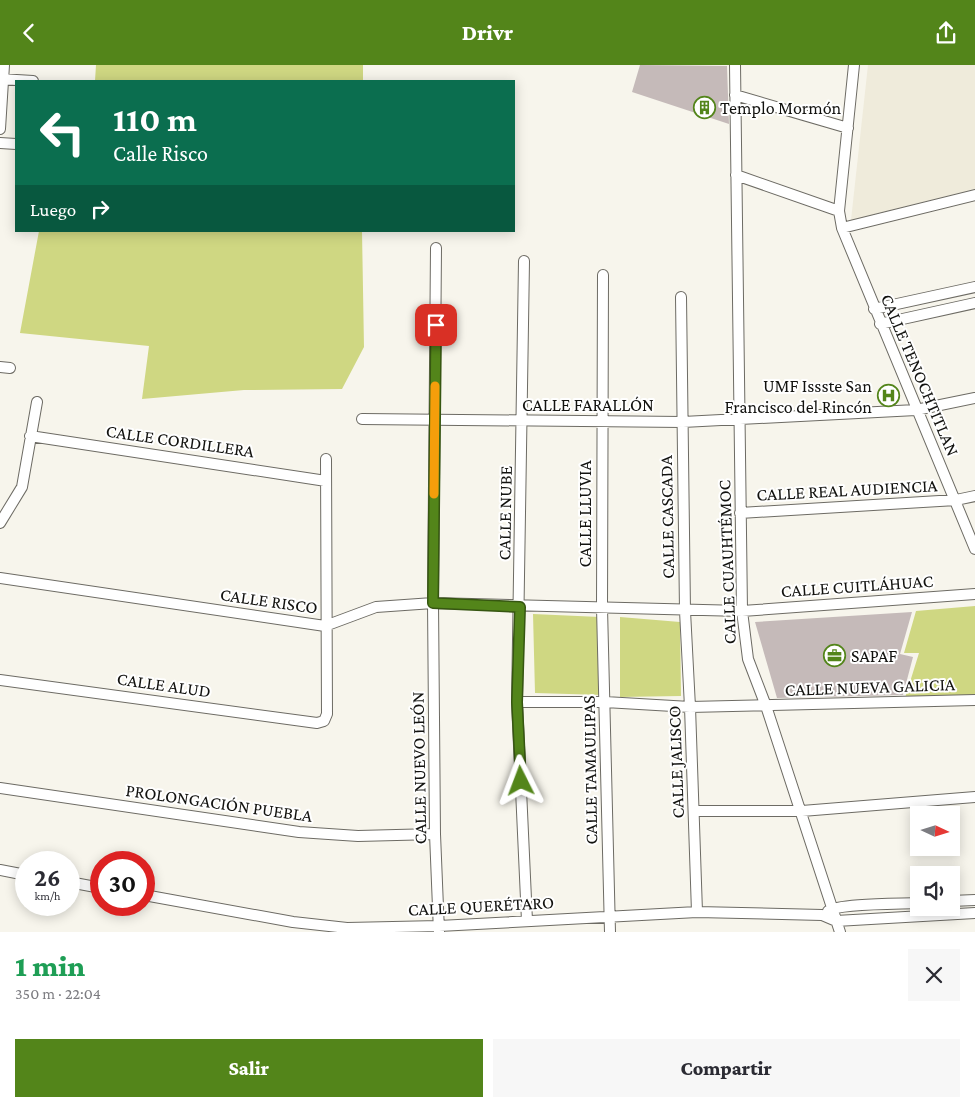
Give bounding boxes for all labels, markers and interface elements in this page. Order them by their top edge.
icon: back [15,19,43,47]
icon: share [932,19,960,47]
text: Drivr [462,20,513,45]
building icon: Templo Mormón [692,96,716,120]
place label: Templo Mormón [720,98,842,118]
icon: left [30,100,95,165]
text: 110 m [113,100,197,139]
text: Calle Risco [113,141,208,166]
icon: right [86,195,114,223]
text: Luego [30,199,76,220]
street label: CALLE TENOCHTITLAN [877,291,963,459]
pin [415,304,457,346]
icon: arrive [422,311,450,339]
place label: UMF Issste San Francisco del Rincón [724,376,872,417]
hospital icon: UMF Issste San Francisco del Rincón [876,384,900,408]
street label: CALLE FARALLÓN [522,395,654,415]
street label: CALLE CORDILLERA [105,421,256,461]
street label: CALLE CASCADA [656,454,678,579]
street label: CALLE LLUVIA [575,460,595,568]
street label: CALLE NUBE [494,465,516,561]
street label: CALLE REAL AUDIENCIA [756,475,939,505]
street label: CALLE CUAUHTÉMOC [714,479,740,645]
street label: CALLE CUITLÁHUAC [780,571,934,601]
street label: CALLE RISCO [219,584,319,618]
office icon: SAPAF [823,644,847,668]
place label: SAPAF [851,646,897,666]
street label: CALLE ALUD [116,669,212,701]
street label: CALLE NUEVA GALICIA [785,674,956,700]
street label: CALLE NUEVO LEÓN [408,691,430,845]
street label: CALLE TAMAULIPAS [579,695,601,845]
street label: CALLE JALISCO [664,705,688,819]
position arrow [494,754,546,806]
street label: PROLONGACIÓN PUEBLA [124,780,314,826]
north arrow [910,806,960,856]
map controls [910,806,960,916]
speed limit sign: 30 [90,851,155,916]
text: 26 [34,864,61,891]
button: sound [910,866,960,916]
text: km/h [35,889,60,903]
street label: CALLE QUERÉTARO [407,892,555,920]
text: 1 min [15,949,85,982]
button: close [908,949,960,1001]
text: 350 m · 22:04 [15,985,101,1002]
button: Salir [15,1039,483,1097]
button: Compartir [493,1039,960,1097]

